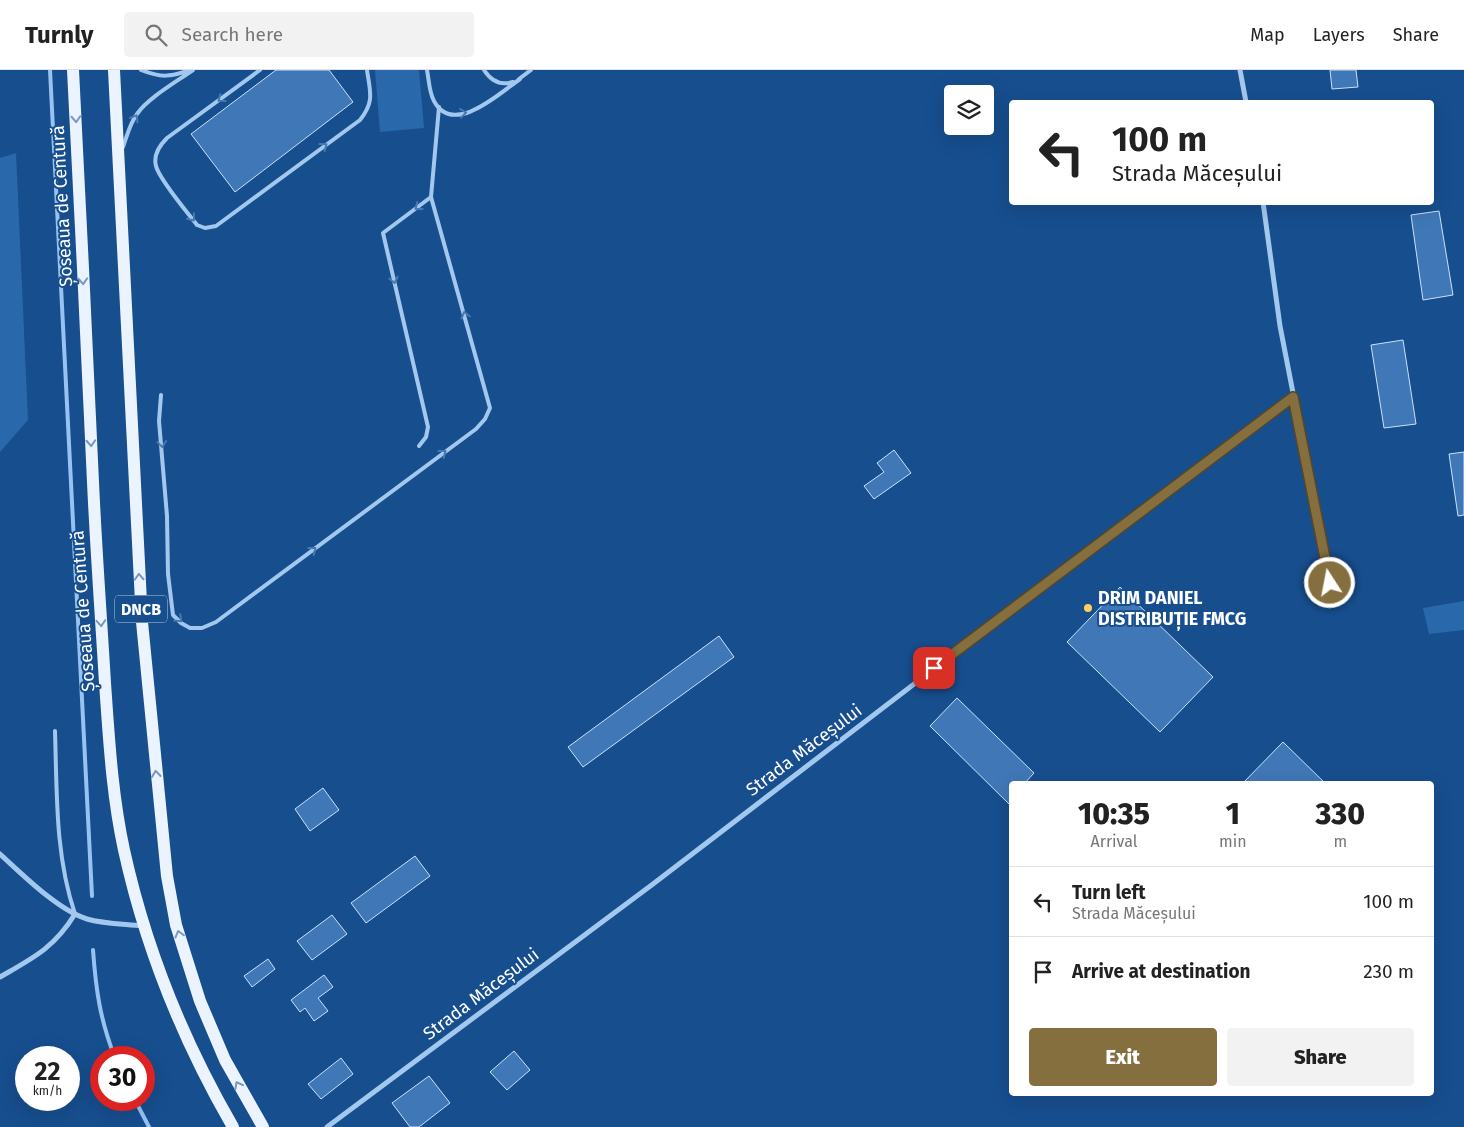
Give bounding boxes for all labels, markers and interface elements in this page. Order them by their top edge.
search box [124,12,474,57]
text: Turnly [25,21,94,49]
icon: search [142,21,170,49]
text: Search here [182,23,283,46]
text: Map [1250,24,1285,46]
text: Layers [1313,24,1365,46]
text: Share [1393,24,1439,46]
map controls [944,85,994,135]
button: layers [944,85,994,135]
one-way arrow [217,93,227,102]
one-way arrow [460,108,468,119]
one-way arrow [129,114,139,123]
one-way arrow [70,115,81,123]
text: 100 m [1112,118,1207,160]
icon: left [1029,120,1094,185]
street label: Șoseaua de Centură [47,125,78,287]
one-way arrow [318,143,328,152]
text: Strada Măceșului [1112,160,1282,187]
one-way arrow [415,201,424,209]
one-way arrow [187,213,196,222]
one-way arrow [388,276,399,284]
one-way arrow [78,277,89,285]
one-way arrow [460,311,471,320]
one-way arrow [86,440,97,448]
one-way arrow [156,440,167,448]
one-way arrow [437,451,446,459]
street label: Șoseaua de Centură [66,530,101,692]
one-way arrow [307,548,316,556]
position arrow [1303,556,1355,608]
one-way arrow [134,573,144,580]
place label: DRIM DANIEL DISTRIBUȚIE FMCG [1098,587,1246,631]
road number: DNCB [115,596,167,622]
marker: DRIM DANIEL DISTRIBUȚIE FMCG [1082,602,1094,614]
one-way arrow [173,613,182,622]
one-way arrow [95,619,106,627]
pin [913,647,955,689]
icon: arrive [920,654,948,682]
street label: Strada Măceșului [742,699,867,802]
one-way arrow [151,769,162,777]
text: 10:35 [1078,796,1150,832]
text: 1 [1226,796,1240,832]
text: 330 [1316,796,1365,832]
text: Arrival [1091,832,1137,851]
text: min [1219,832,1247,851]
text: m [1333,832,1347,851]
text: Turn left [1072,881,1146,904]
icon: left [1029,888,1057,916]
text: 100 m [1363,890,1414,913]
text: Strada Măceșului [1072,904,1196,923]
one-way arrow [174,930,185,939]
street label: Strada Măceșului [419,943,544,1046]
icon: arrive [1029,958,1057,986]
text: Arrive at destination [1072,960,1251,983]
text: 230 m [1363,960,1414,983]
button: Exit [1029,1028,1217,1086]
button: Share [1227,1028,1414,1086]
speed limit sign: 30 [90,1046,155,1111]
text: 22 [35,1057,60,1087]
one-way arrow [234,1081,244,1090]
text: km/h [33,1084,62,1098]

